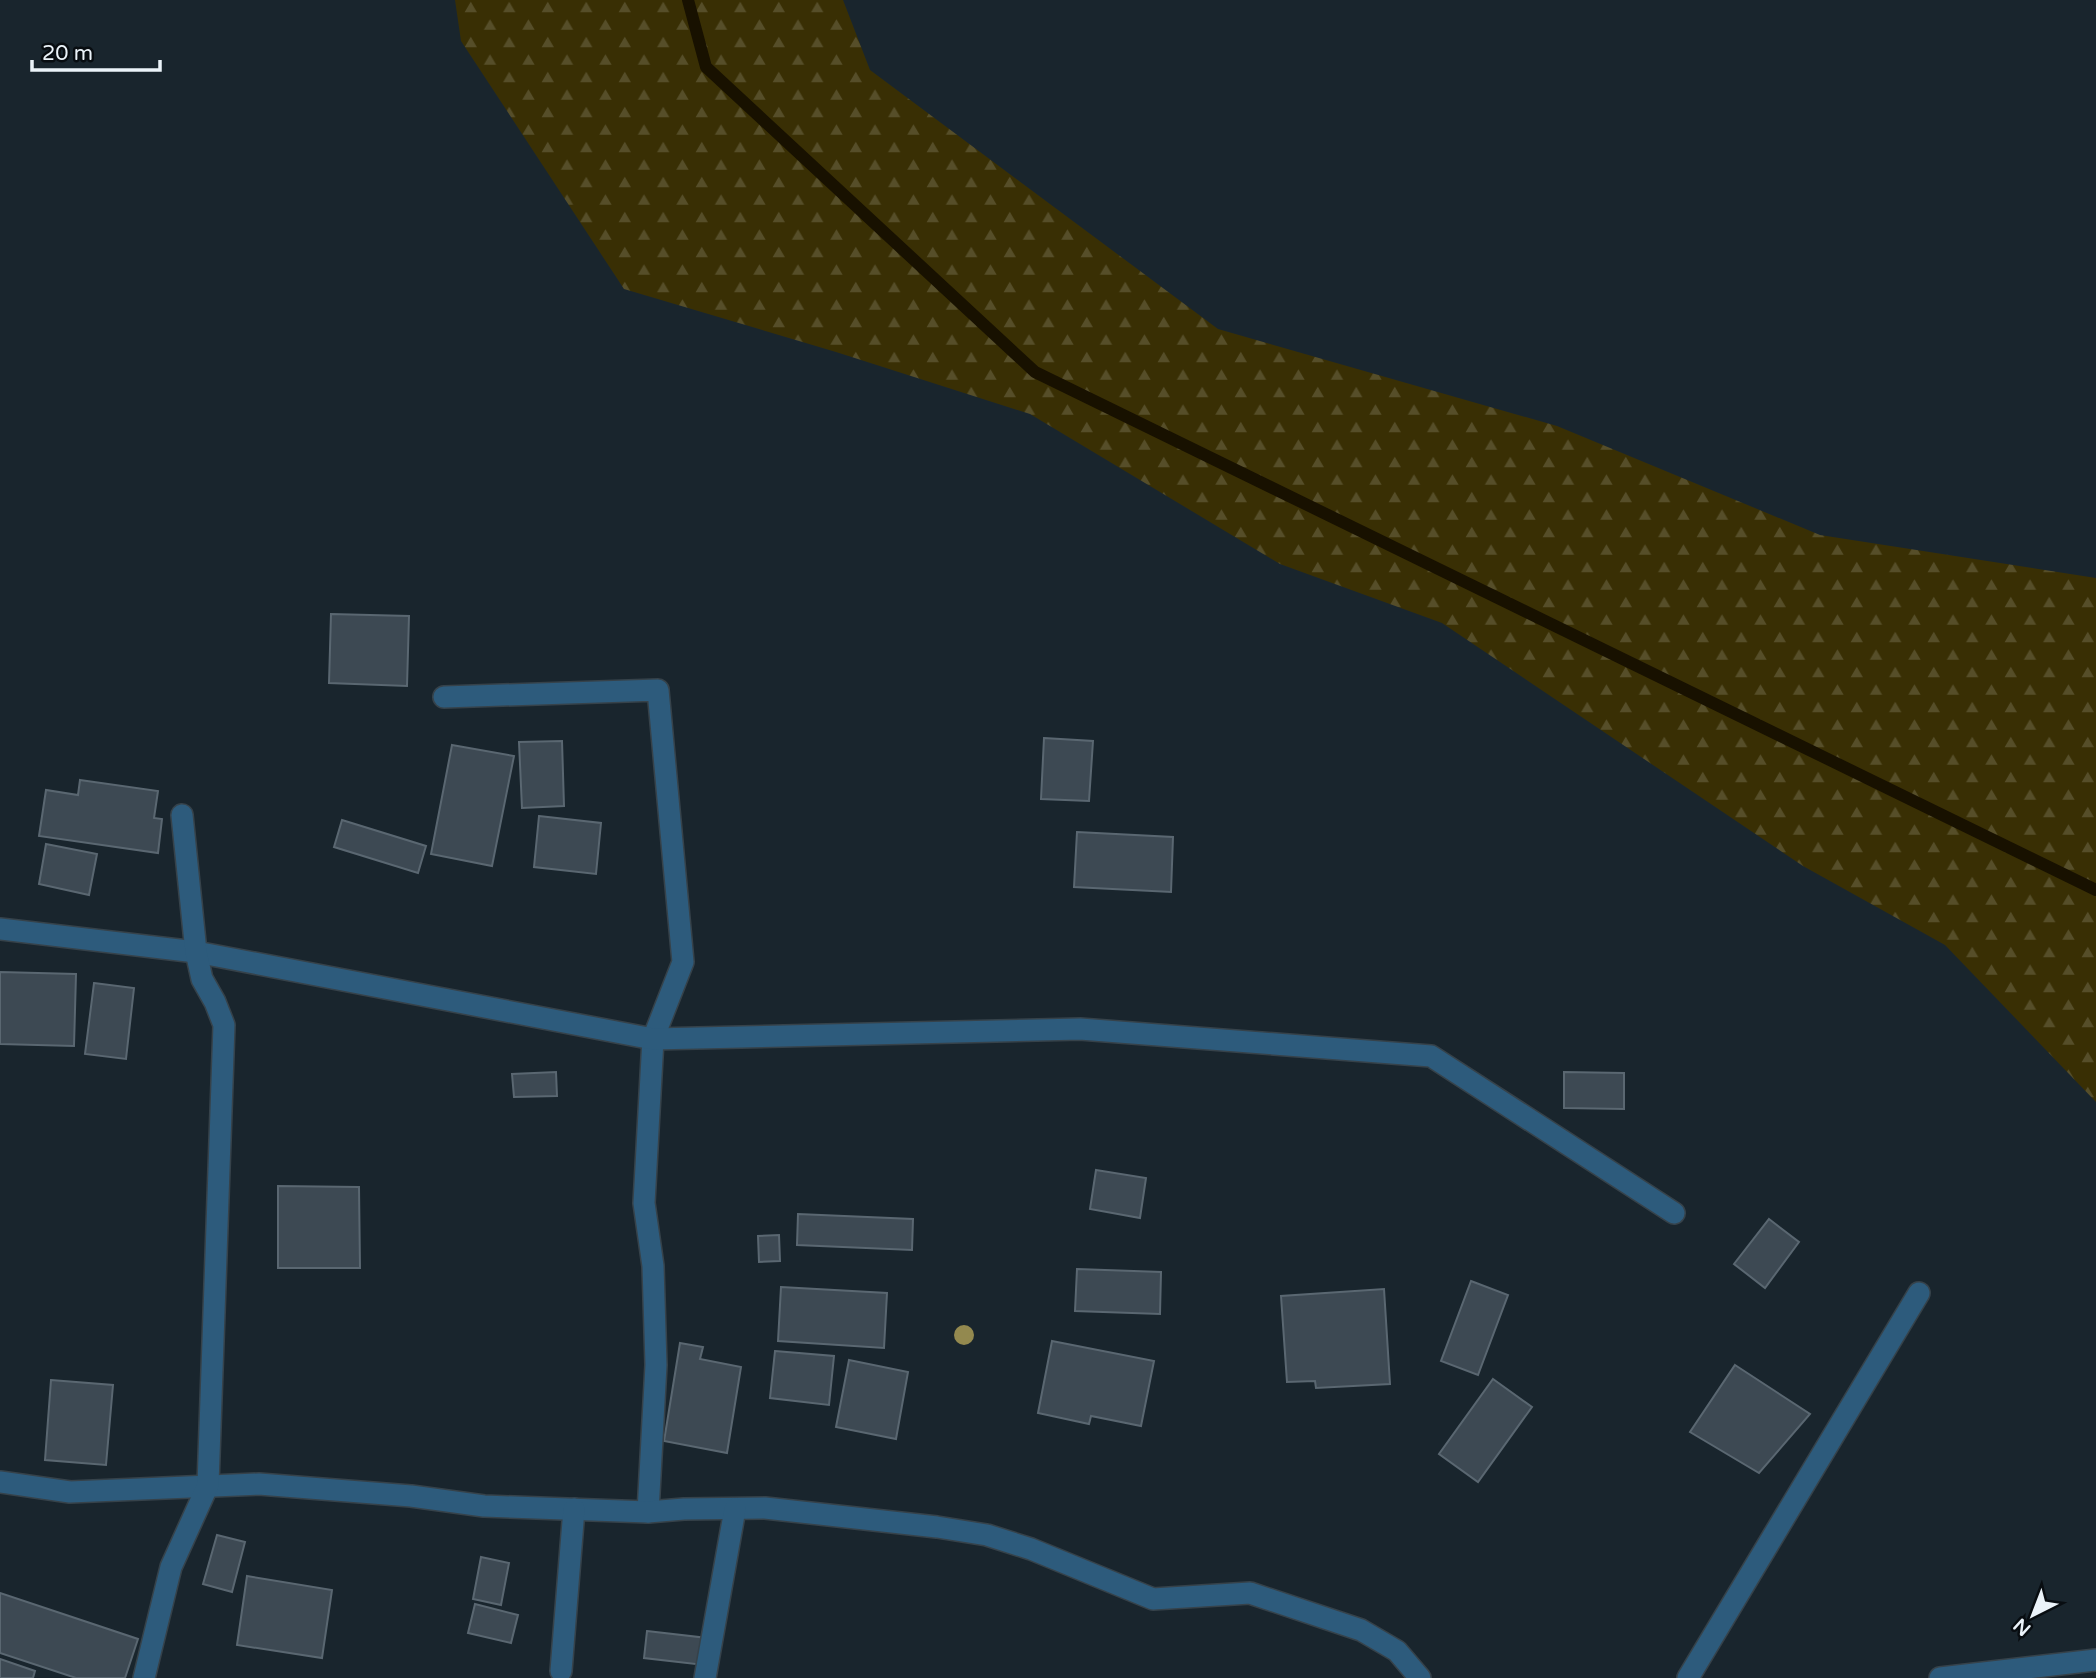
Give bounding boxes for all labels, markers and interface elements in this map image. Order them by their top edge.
scale bar [32,28,159,72]
text: 20 m [42,41,93,66]
north arrow [1998,1580,2068,1650]
text: N [2009,1614,2035,1640]

